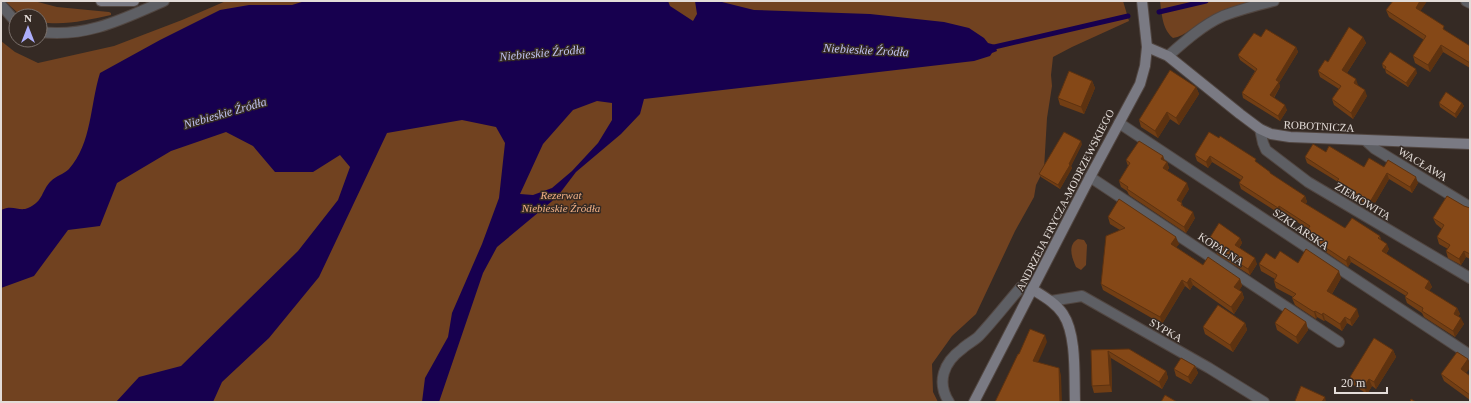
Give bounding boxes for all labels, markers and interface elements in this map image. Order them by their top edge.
north arrow [8,8,48,48]
text: N [24,12,32,24]
water label: Niebieskie Źródła [822,41,909,59]
water label: Niebieskie Źródła [498,42,585,64]
water label: Niebieskie Źródła [181,94,268,132]
street label: ANDRZEJA FRYCZA-MODRZEWSKIEGO [1014,107,1116,293]
street label: ROBOTNICZA [1283,118,1355,134]
street label: WACŁAWA [1396,145,1450,183]
street label: ZIEMOWITA [1333,180,1393,222]
park label: Rezerwat Niebieskie Źródła [521,189,601,214]
street label: SZKLARSKA [1271,206,1331,252]
street label: KOPALNA [1196,230,1246,268]
street label: SYPKA [1147,316,1185,344]
scale bar [1335,369,1387,395]
text: 20 m [1341,376,1366,390]

